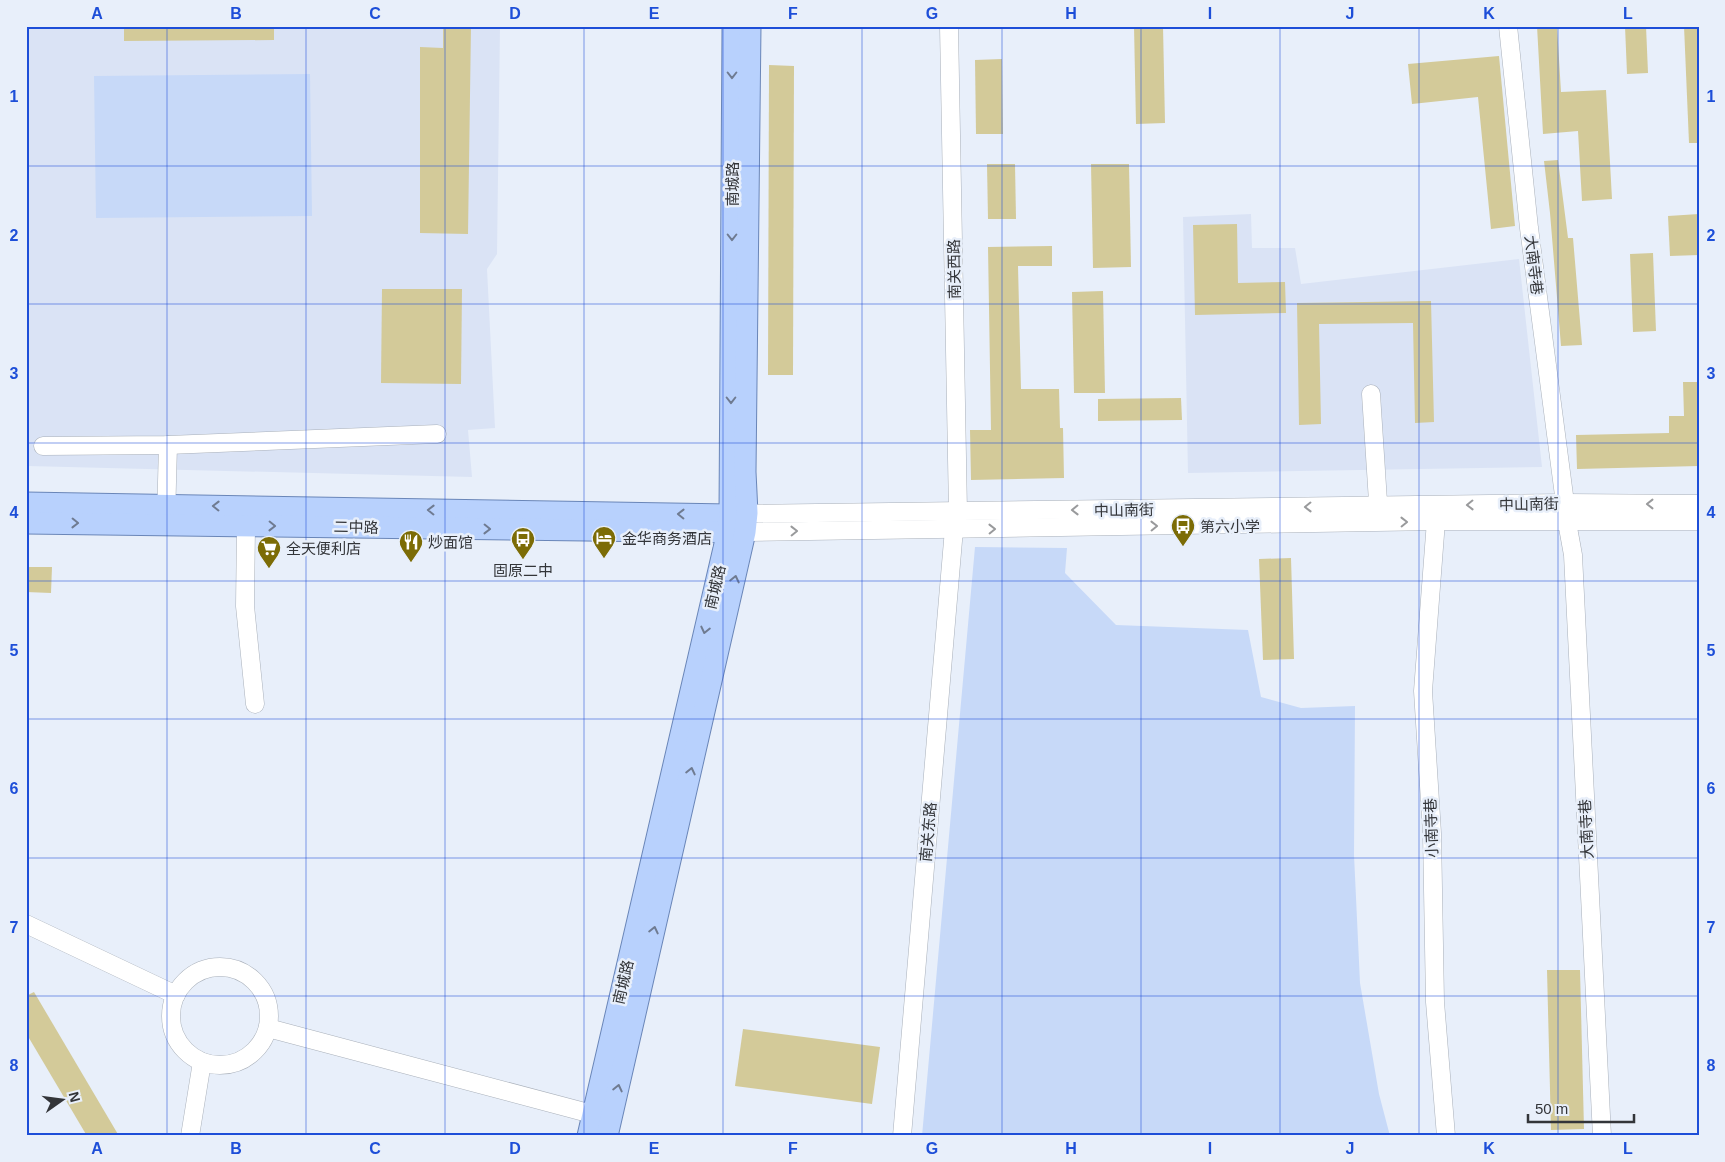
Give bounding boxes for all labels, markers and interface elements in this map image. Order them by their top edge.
text: A [91,5,103,22]
text: B [230,5,242,22]
text: C [369,5,381,22]
text: D [509,5,521,22]
text: E [649,5,660,22]
text: F [788,5,798,22]
text: G [926,5,938,22]
text: H [1065,5,1077,22]
text: I [1208,5,1212,22]
text: J [1346,5,1354,22]
text: K [1483,5,1495,22]
text: L [1623,5,1633,22]
one-way arrow [727,71,738,79]
text: 1 [10,88,19,105]
text: 1 [1707,88,1716,105]
street label: 南城路 [724,161,741,207]
text: 2 [10,227,19,244]
text: 2 [1707,227,1716,244]
one-way arrow [727,234,737,242]
street label: 大南寺巷 [1522,234,1546,296]
street label: 南关西路 [945,239,963,299]
text: 3 [10,365,19,382]
text: 3 [1707,365,1716,382]
one-way arrow [726,396,736,404]
street label: 中山南街 [1499,495,1559,513]
one-way arrow [1466,499,1474,510]
one-way arrow [1646,499,1654,509]
one-way arrow [212,501,220,511]
street label: 中山南街 [1094,501,1154,519]
one-way arrow [1303,502,1311,512]
text: 4 [10,504,19,521]
text: 4 [1707,504,1716,521]
one-way arrow [427,505,435,515]
one-way arrow [1071,505,1078,515]
one-way arrow [677,509,685,519]
bus stop icon: 第六小学 [1170,513,1196,547]
one-way arrow [1400,517,1408,527]
one-way arrow [71,518,79,529]
street label: 二中路 [333,518,379,536]
place label: 第六小学 [1200,518,1260,535]
one-way arrow [269,521,277,531]
one-way arrow [1150,521,1158,531]
one-way arrow [484,523,492,534]
one-way arrow [988,523,996,534]
hotel icon: 金华商务酒店 [591,525,617,559]
bus stop icon: 固原二中 [510,526,536,560]
one-way arrow [790,526,798,536]
restaurant icon: 炒面馆 [398,529,424,563]
place label: 金华商务酒店 [622,530,712,547]
place label: 炒面馆 [428,534,473,551]
supermarket icon: 全天便利店 [256,535,282,569]
place label: 全天便利店 [286,540,361,557]
place label: 固原二中 [493,562,553,579]
street label: 南城路 [702,563,728,611]
one-way arrow [729,574,740,583]
one-way arrow [700,625,711,634]
text: 5 [10,642,19,659]
text: 5 [1707,642,1716,659]
one-way arrow [685,767,695,776]
text: 6 [10,780,19,797]
text: 6 [1707,780,1716,797]
street label: 小南寺巷 [1421,798,1441,858]
street label: 大南寺巷 [1576,799,1596,859]
street label: 南关东路 [917,801,939,863]
text: 7 [10,919,19,936]
text: 7 [1707,919,1716,936]
one-way arrow [648,925,659,934]
street label: 南城路 [610,958,636,1006]
text: 8 [10,1057,19,1074]
text: 8 [1707,1057,1716,1074]
north arrow [38,1074,88,1124]
one-way arrow [612,1084,623,1093]
text: N [66,1090,84,1104]
scale bar [1528,1092,1634,1124]
text: 50 m [1535,1100,1568,1117]
text: A [91,1140,103,1157]
text: B [230,1140,242,1157]
text: C [369,1140,381,1157]
text: D [509,1140,521,1157]
text: E [649,1140,660,1157]
text: F [788,1140,798,1157]
text: G [926,1140,938,1157]
text: H [1065,1140,1077,1157]
text: I [1208,1140,1212,1157]
text: J [1346,1140,1354,1157]
text: K [1483,1140,1495,1157]
text: L [1623,1140,1633,1157]

